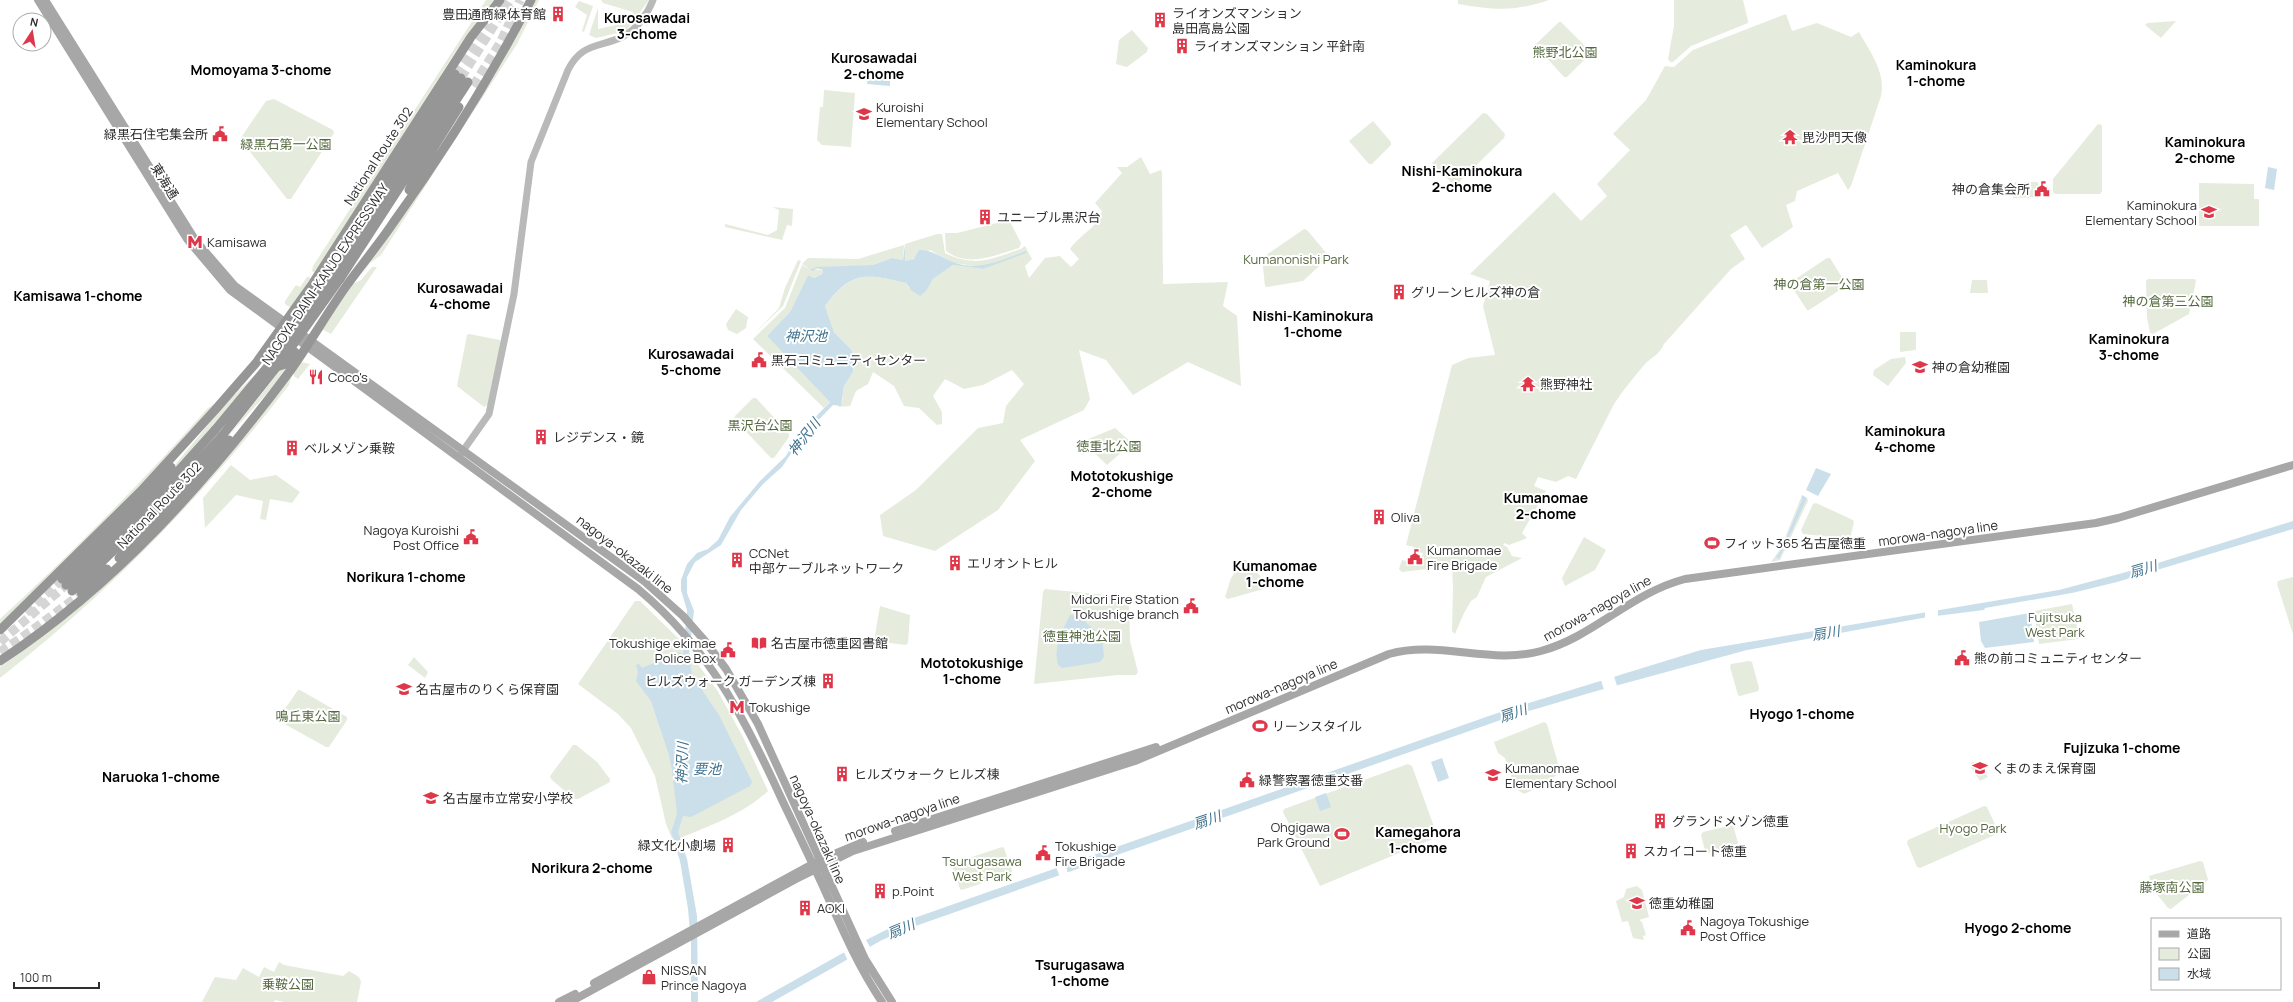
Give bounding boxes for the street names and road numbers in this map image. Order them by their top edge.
street label: National Route 302 [339,103,417,209]
street label: 東海通 [147,160,183,202]
street label: NAGOYA-DAINI-KANJO EXPRESSWAY [257,179,393,368]
street label: National Route 302 [113,458,205,552]
street label: nagoya-okazaki line [573,511,677,598]
street label: morowa-nagoya line [1877,516,1999,550]
street label: morowa-nagoya line [1540,571,1655,645]
street label: morowa-nagoya line [1222,654,1340,718]
street label: nagoya-okazaki line [786,772,850,887]
street label: morowa-nagoya line [842,789,962,845]

